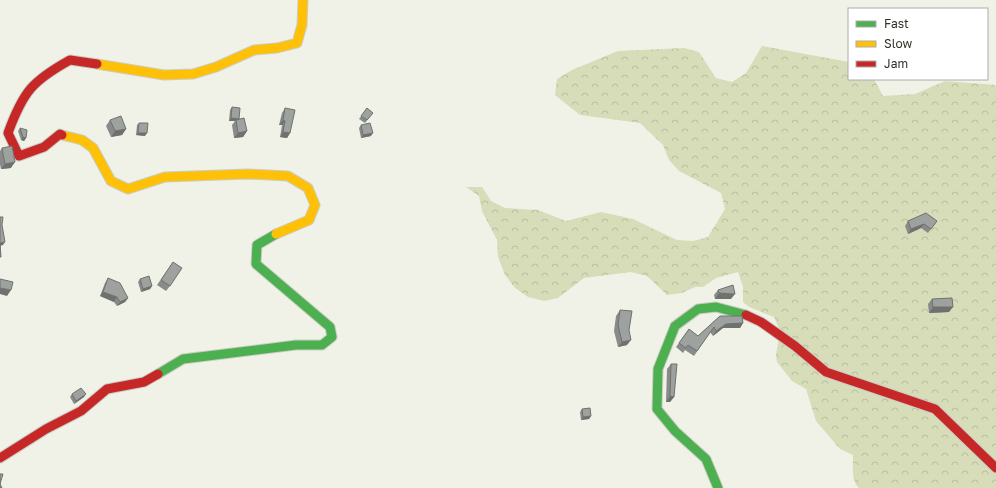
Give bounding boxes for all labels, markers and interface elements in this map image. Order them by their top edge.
legend [848,8,988,80]
text: Fast [884,16,909,31]
text: Slow [884,36,912,51]
text: Jam [884,56,908,71]

